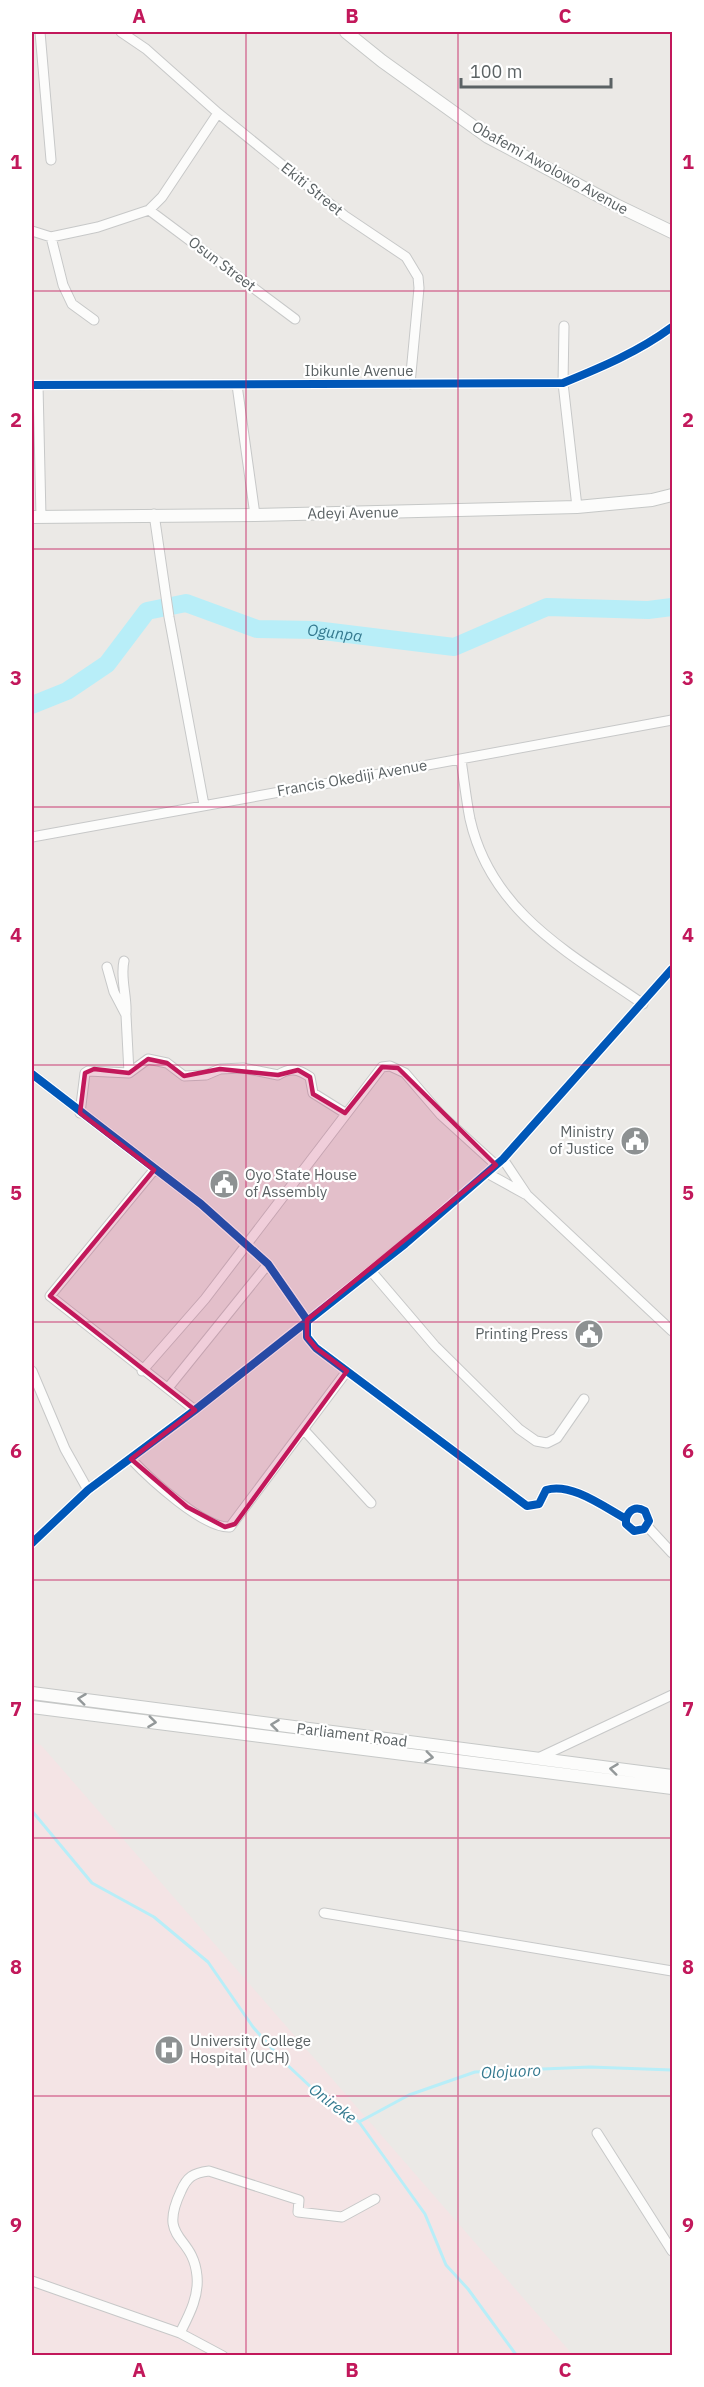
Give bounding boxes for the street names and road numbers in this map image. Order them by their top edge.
street label: Obafemi Awolowo Avenue [469,117,632,219]
street label: Ekiti Street [278,158,347,219]
street label: Osun Street [185,232,260,295]
street label: Ibikunle Avenue [304,361,414,380]
street label: Adeyi Avenue [307,502,399,523]
street label: Francis Okediji Avenue [275,755,429,800]
street label: Parliament Road [296,1718,409,1751]

